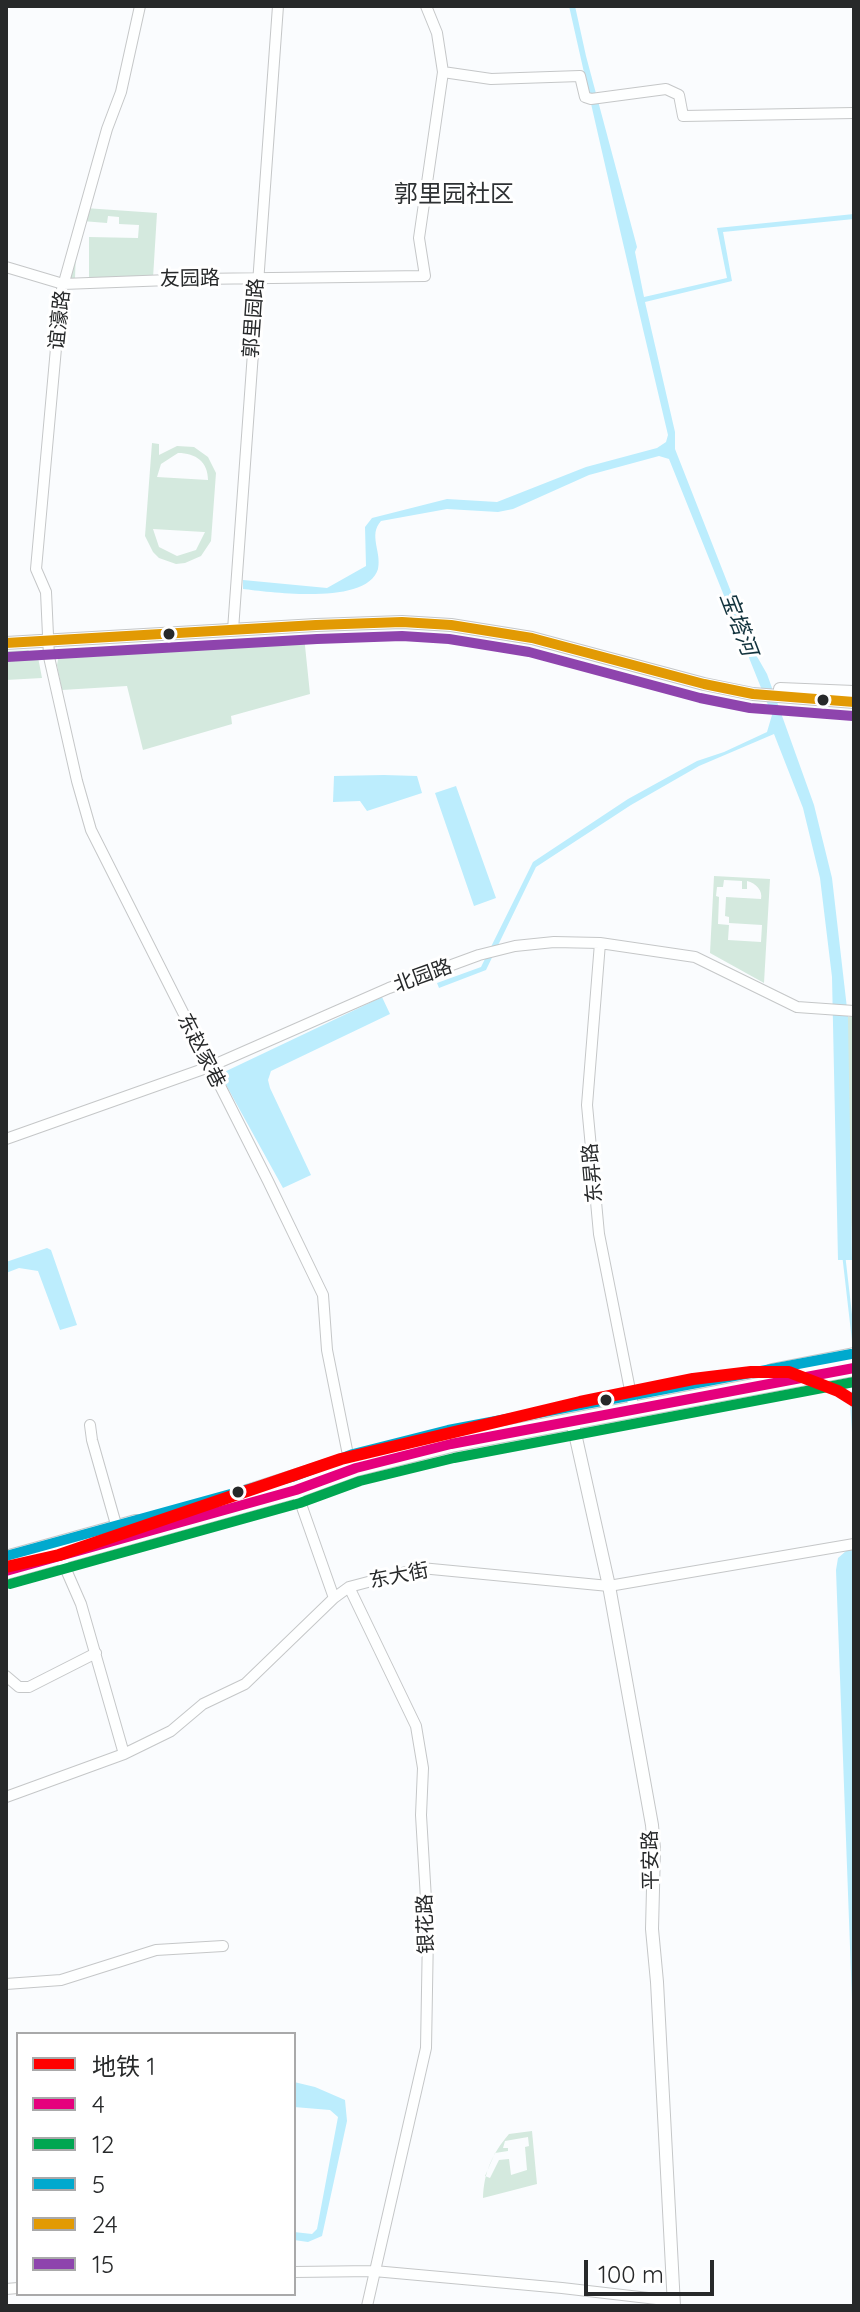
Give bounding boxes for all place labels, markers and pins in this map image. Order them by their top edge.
unlabelled marker [161,626,177,642]
unlabelled marker [815,692,831,708]
unlabelled marker [598,1392,614,1408]
unlabelled marker [230,1484,246,1500]

